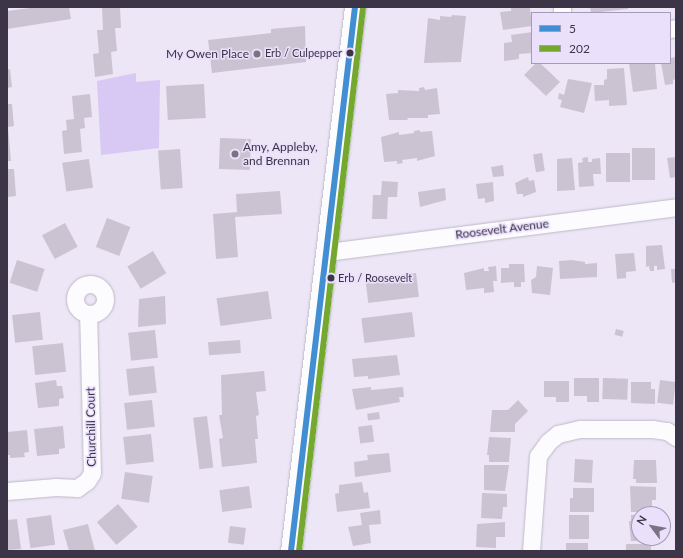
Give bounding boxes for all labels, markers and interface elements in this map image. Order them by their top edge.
legend [531,12,671,64]
text: 5 [569,21,576,36]
text: 202 [569,41,590,56]
place label: Erb / Culpepper [265,46,342,60]
place label: My Owen Place [166,47,249,61]
marker: Erb / Culpepper [345,48,355,58]
marker: My Owen Place [252,49,262,59]
place label: Amy, Appleby, and Brennan [243,140,318,168]
marker: Amy, Appleby, and Brennan [230,149,240,159]
street label: Roosevelt Avenue [454,216,550,242]
place label: Erb / Roosevelt [338,271,412,285]
marker: Erb / Roosevelt [326,273,336,283]
street label: Churchill Court [83,387,99,467]
north arrow [631,506,671,546]
text: N [633,513,649,527]

